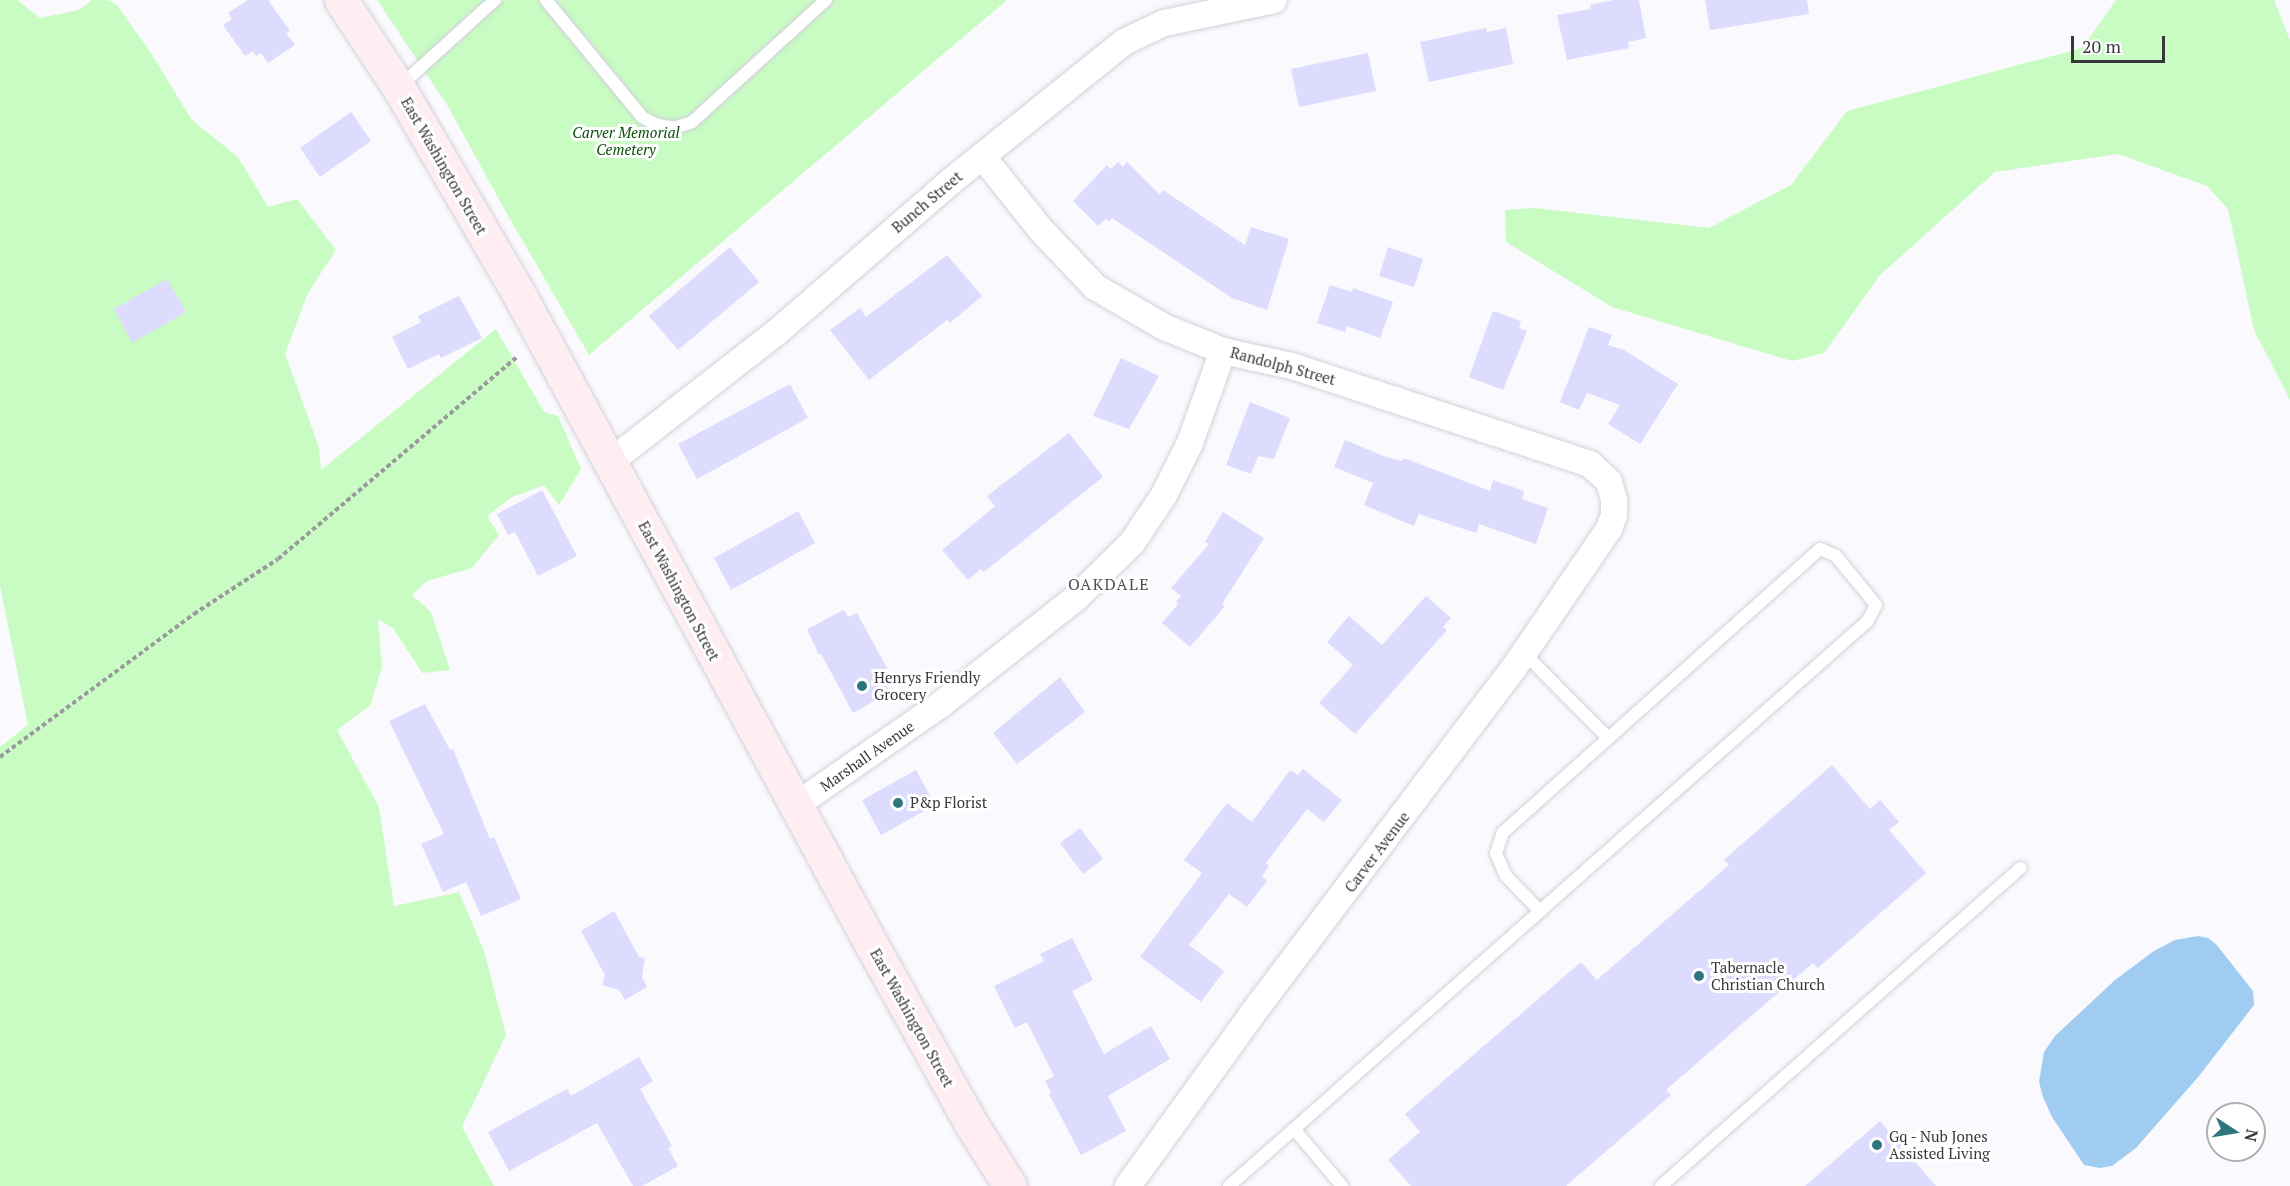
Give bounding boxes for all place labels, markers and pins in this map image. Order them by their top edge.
place label: Henrys Friendly Grocery [874,668,980,703]
marker: Henrys Friendly Grocery [855,679,869,693]
place label: P&p Florist [910,794,987,812]
marker: P&p Florist [891,796,905,810]
place label: Tabernacle Christian Church [1711,958,1825,993]
marker: Tabernacle Christian Church [1692,969,1706,983]
place label: Gq - Nub Jones Assisted Living [1889,1127,1990,1162]
marker: Gq - Nub Jones Assisted Living [1870,1138,1884,1152]

